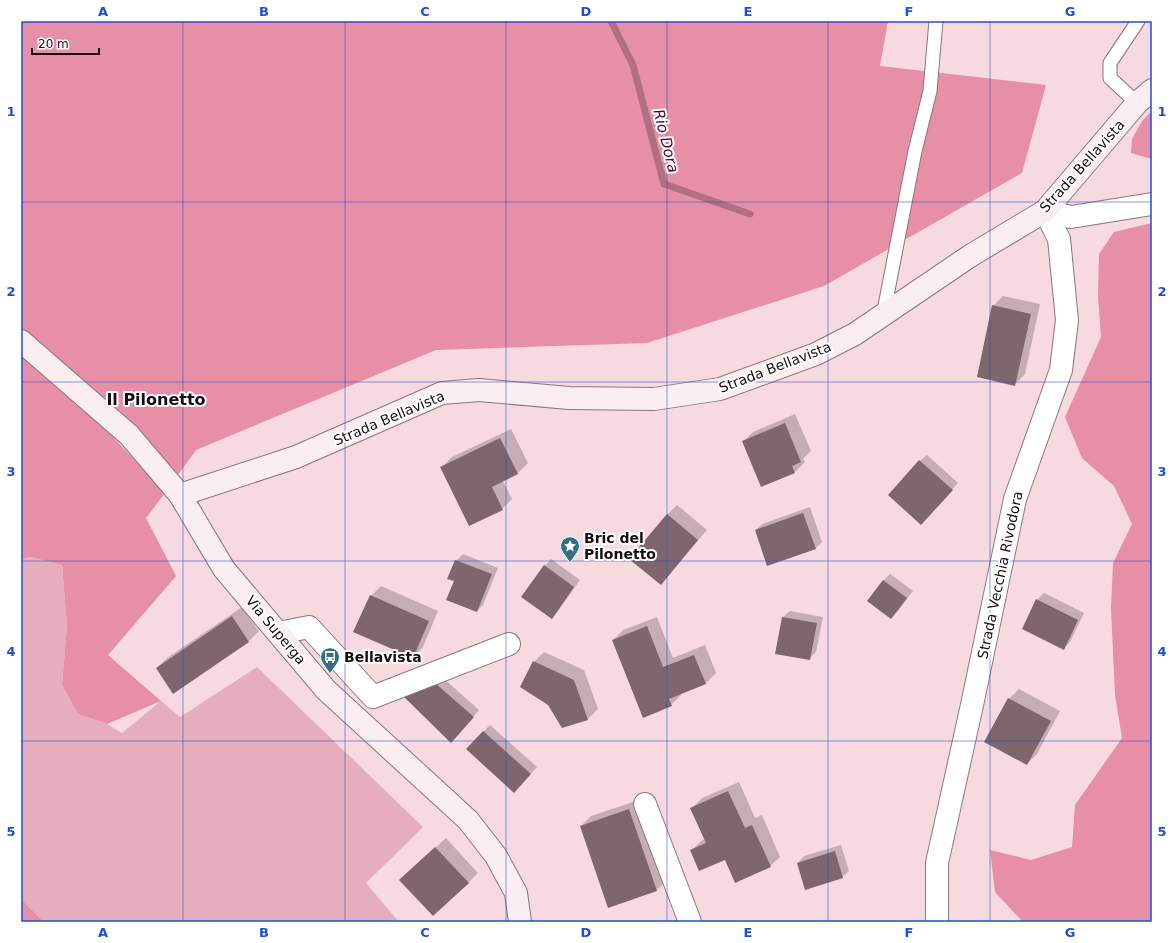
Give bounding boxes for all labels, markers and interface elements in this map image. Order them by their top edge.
text: A [98,4,108,19]
text: B [259,4,269,19]
text: C [420,4,430,19]
text: D [581,4,592,19]
text: E [744,4,752,19]
text: F [905,4,913,19]
text: G [1065,4,1075,19]
scale bar [32,30,99,56]
text: 20 m [38,37,69,51]
text: 1 [6,104,16,119]
text: 1 [1157,104,1167,119]
water label: Rio Dora [649,107,683,175]
street label: Strada Bellavista [1036,117,1128,215]
text: 2 [6,284,16,299]
text: 2 [1157,284,1167,299]
street label: Strada Bellavista [717,338,833,396]
street label: Strada Bellavista [331,387,447,449]
district label: Il Pilonetto [106,390,206,409]
text: 3 [6,464,16,479]
text: 3 [1157,464,1167,479]
street label: Strada Vecchia Rivodora [974,490,1026,660]
place label: Bric del Pilonetto [584,530,656,562]
place icon: Bric del Pilonetto [559,535,581,563]
street label: Via Superga [243,593,309,667]
text: 4 [6,644,16,659]
text: 4 [1157,644,1167,659]
bus stop icon: Bellavista [319,646,341,674]
place label: Bellavista [344,649,422,665]
text: 5 [6,824,16,839]
text: 5 [1157,824,1167,839]
text: A [98,925,108,940]
text: B [259,925,269,940]
text: C [420,925,430,940]
text: D [581,925,592,940]
text: E [744,925,752,940]
text: F [905,925,913,940]
text: G [1065,925,1075,940]

